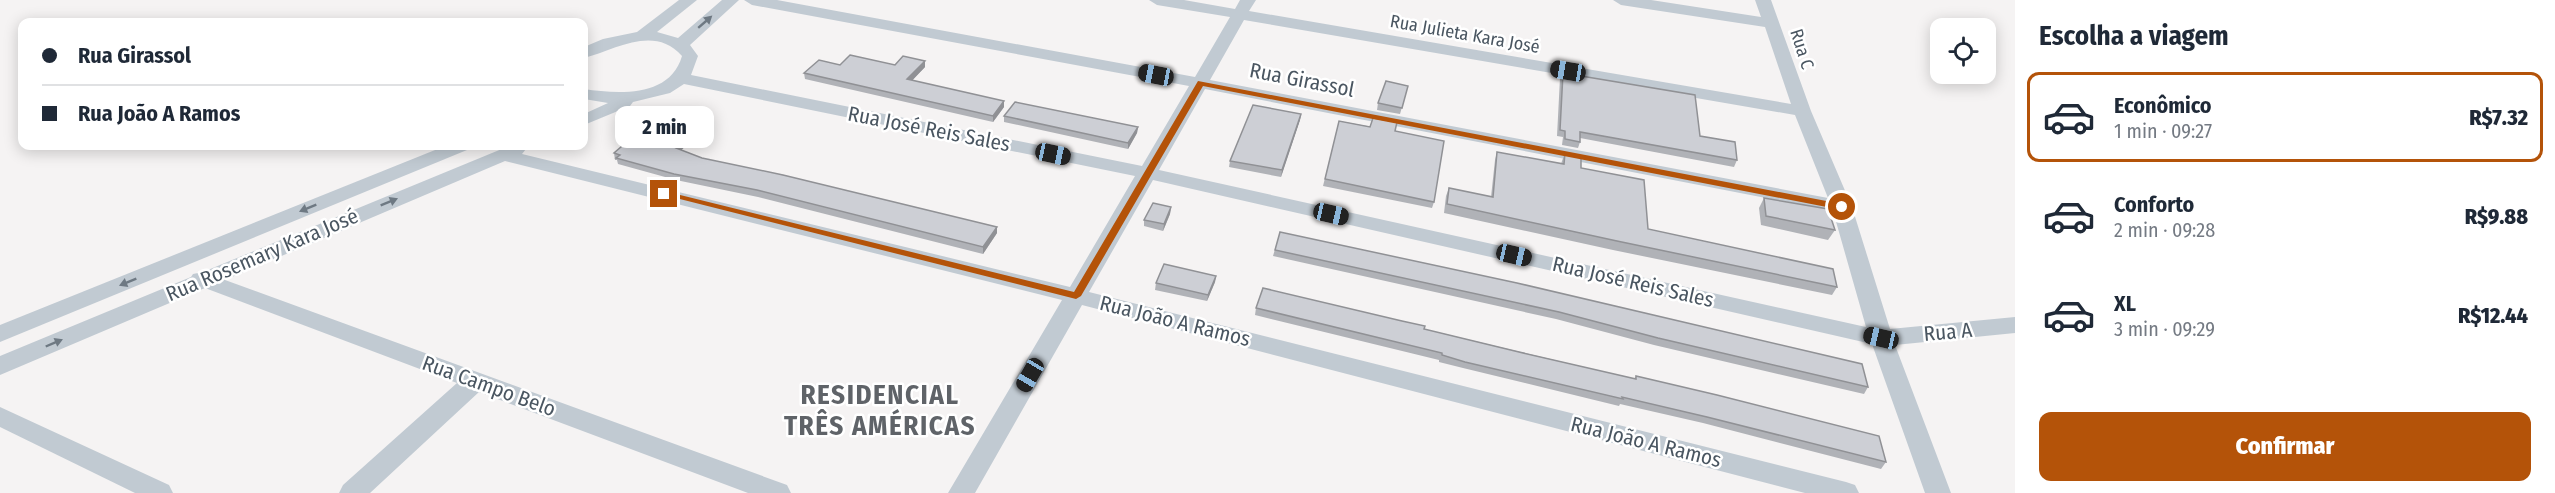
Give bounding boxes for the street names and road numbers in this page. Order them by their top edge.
street label: Rua Julieta Kara José [1388,10,1542,58]
street label: Rua C [1785,26,1819,72]
street label: Rua Girassol [1247,57,1357,103]
street label: Rua José Reis Sales [846,101,1012,157]
street label: Rua Rosemary Kara José [162,203,362,307]
street label: Rua José Reis Sales [1550,251,1716,313]
street label: Rua João A Ramos [1097,290,1253,352]
street label: Rua A [1923,317,1973,347]
street label: Rua Campo Belo [419,350,559,422]
street label: Rua João A Ramos [1568,411,1724,473]

